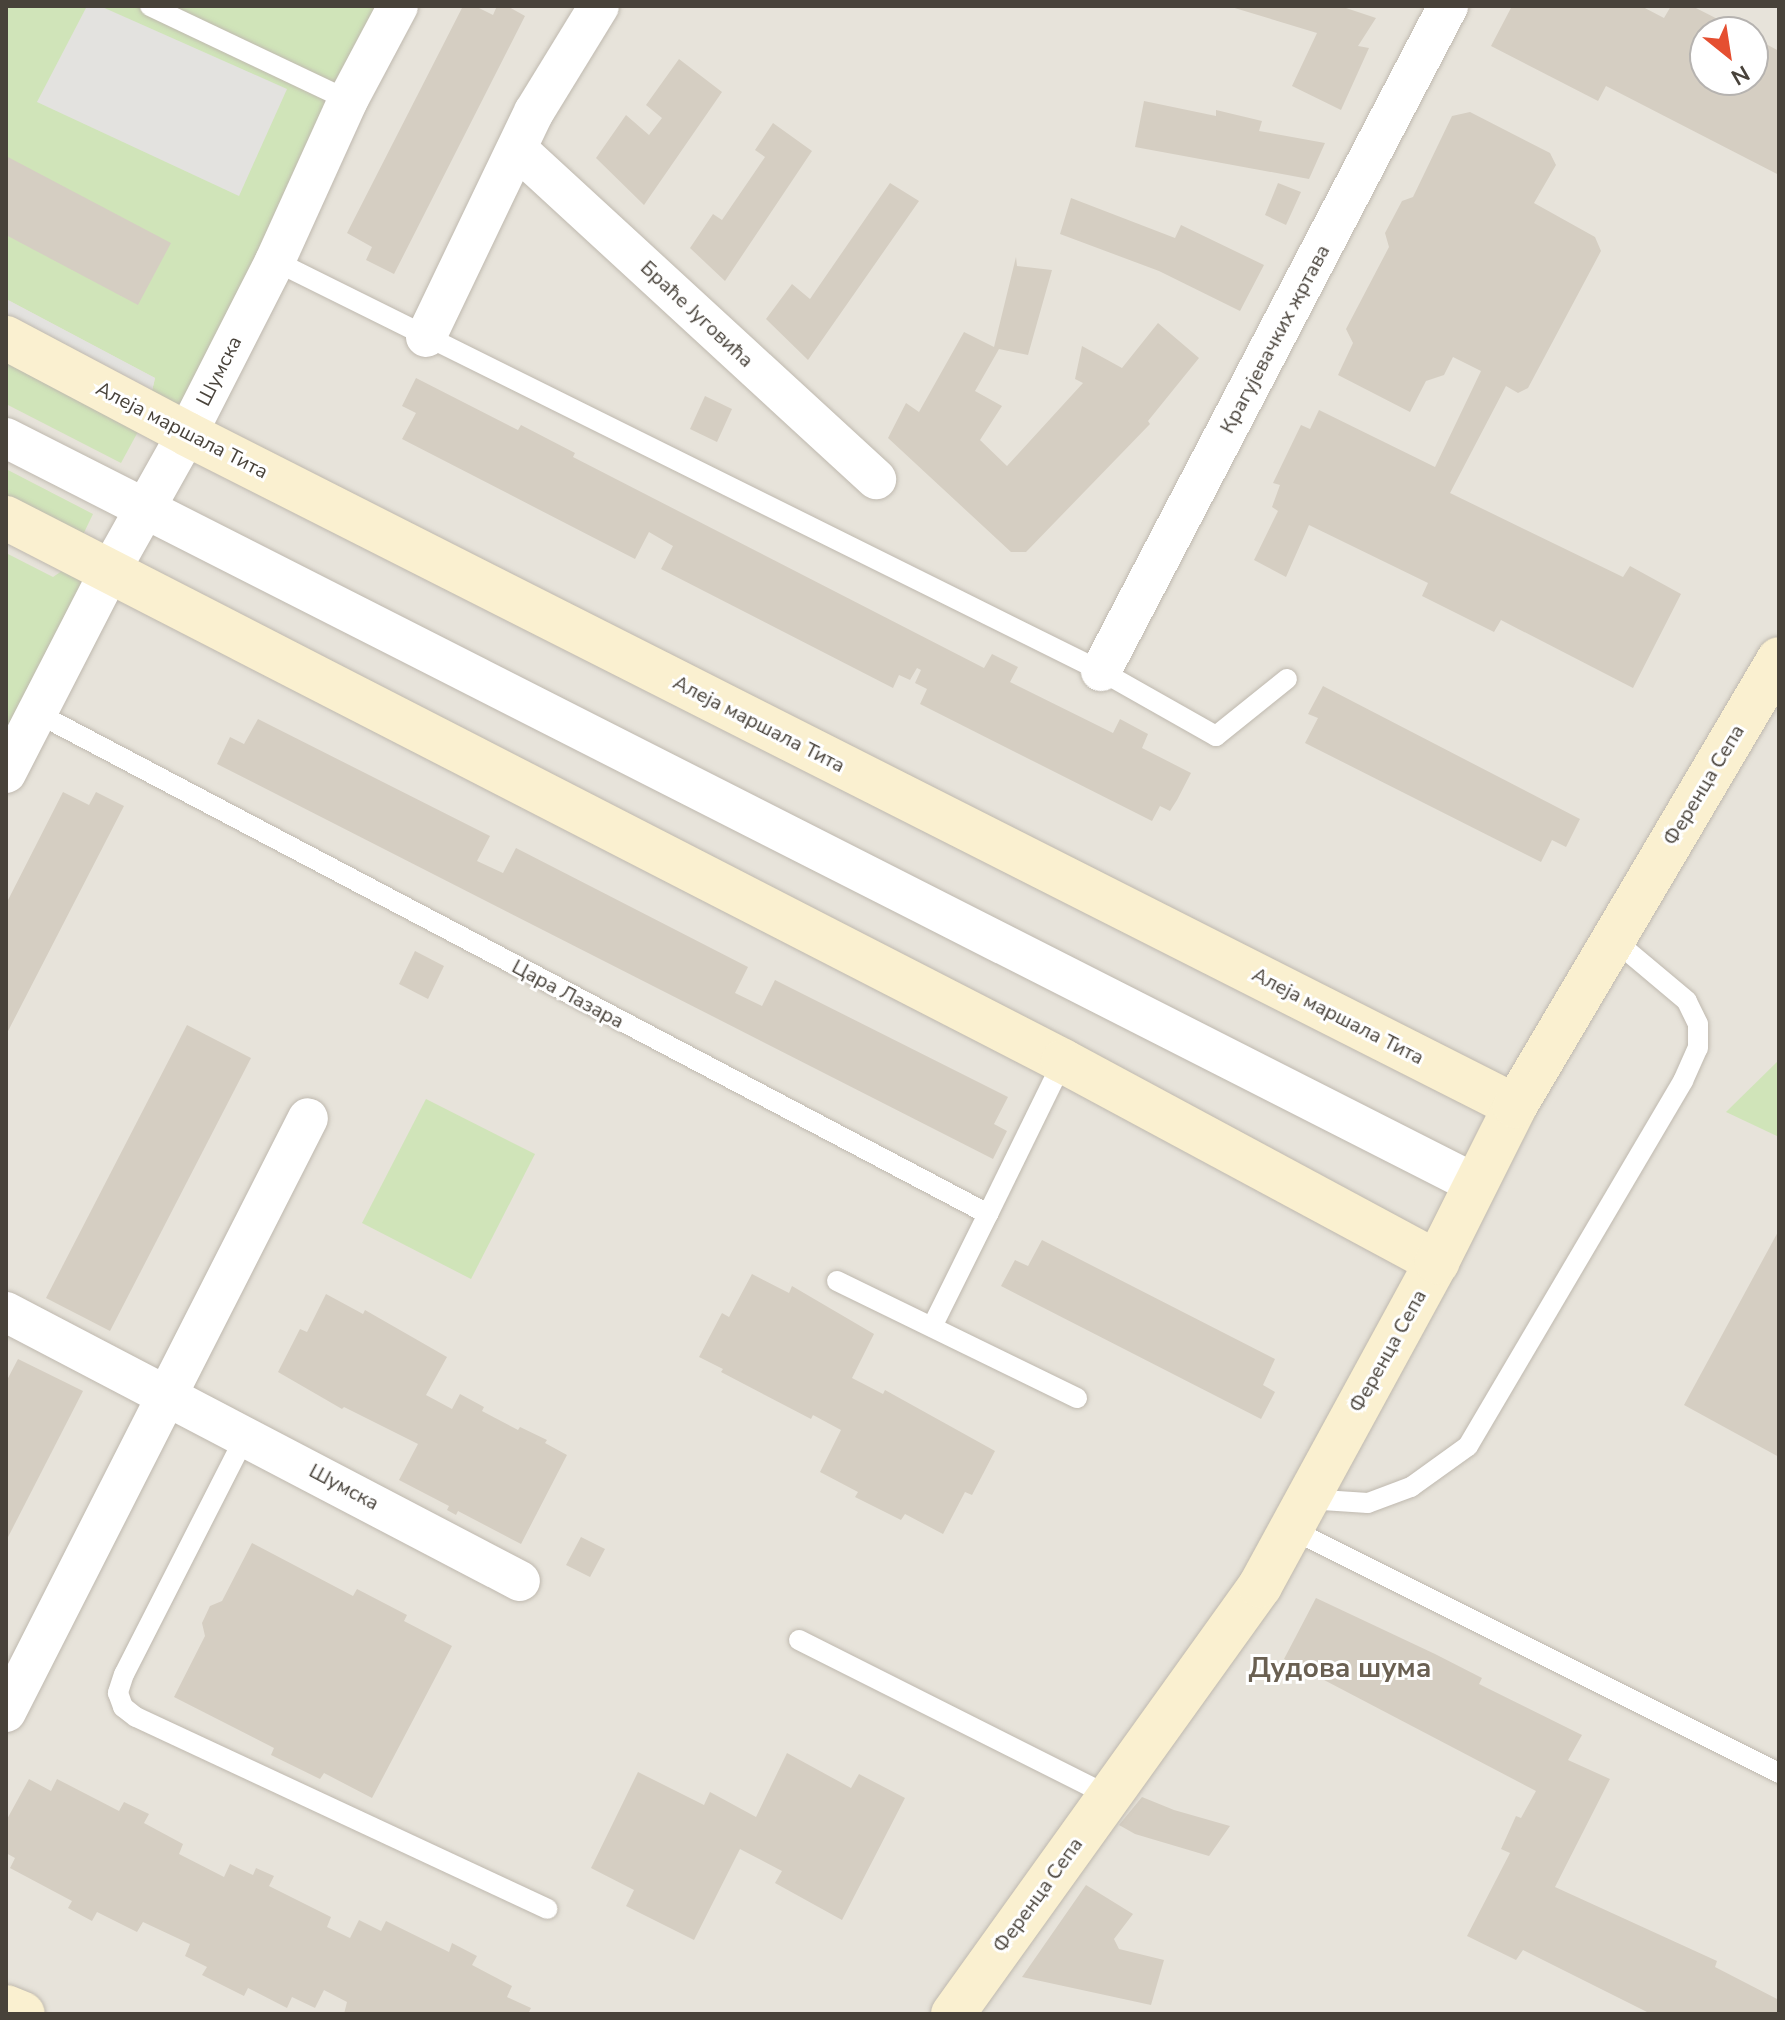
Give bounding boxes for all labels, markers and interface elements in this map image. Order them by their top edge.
north arrow [1689,16,1769,96]
text: N [1725,58,1755,92]
street label: Крагујевачких жртава [1215,241,1335,437]
street label: Браће Југовића [636,256,758,372]
street label: Шумска [191,332,247,410]
street label: Алеја маршала Тита [92,376,272,484]
street label: Алеја маршала Тита [669,670,849,778]
street label: Ференца Сепа [1659,720,1749,850]
street label: Цара Лазара [508,954,628,1034]
street label: Алеја маршала Тита [1248,962,1428,1070]
street label: Ференца Сепа [1344,1285,1432,1417]
street label: Шумска [305,1459,383,1515]
district label: Дудова шума [1249,1651,1431,1685]
street label: Ференца Сепа [988,1833,1088,1957]

